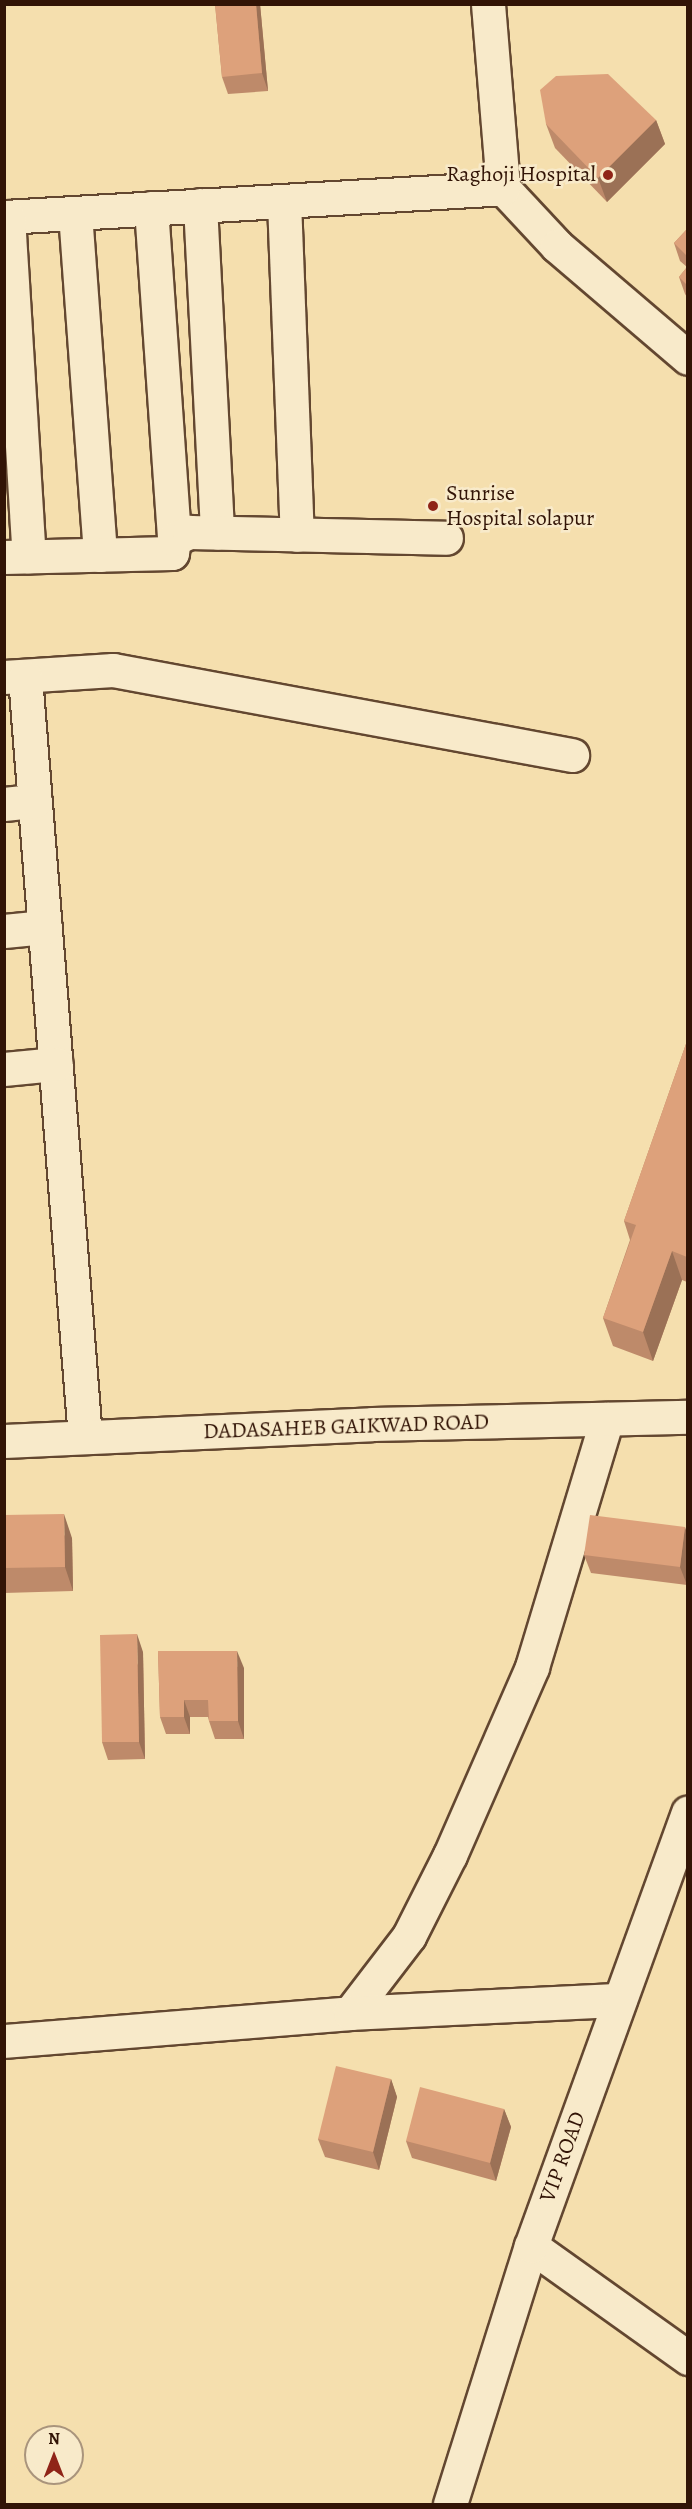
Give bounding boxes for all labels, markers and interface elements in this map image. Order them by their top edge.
place label: Raghoji Hospital [446,162,596,188]
marker: Raghoji Hospital [601,168,615,182]
place label: Sunrise Hospital solapur [446,480,594,532]
marker: Sunrise Hospital solapur [424,497,442,515]
street label: DADASAHEB GAIKWAD ROAD [203,1409,489,1445]
street label: VIP ROAD [534,2108,592,2206]
north arrow [24,2425,84,2485]
text: N [48,2428,60,2450]

